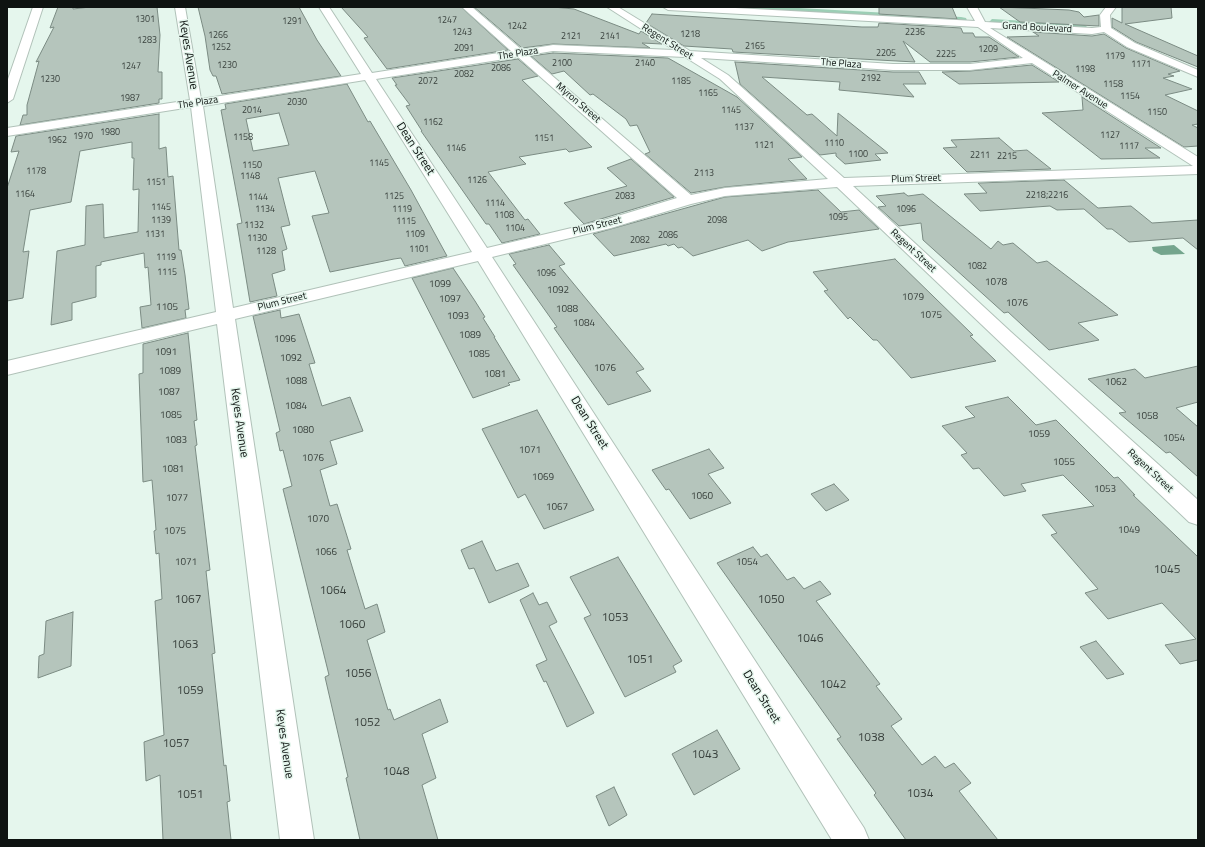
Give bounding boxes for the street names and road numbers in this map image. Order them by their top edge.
street label: Keyes Avenue [175,19,201,91]
street label: Grand Boulevard [1002,20,1072,36]
street label: Regent Street [639,22,695,62]
street label: The Plaza [497,45,539,63]
street label: The Plaza [820,57,862,71]
street label: Palmer Avenue [1050,68,1110,112]
street label: Myron Street [553,80,603,126]
street label: The Plaza [177,94,219,112]
street label: Dean Street [393,120,437,178]
street label: Plum Street [891,172,941,186]
street label: Plum Street [571,214,623,238]
street label: Regent Street [888,227,938,275]
street label: Plum Street [256,290,308,314]
street label: Keyes Avenue [227,387,251,459]
street label: Dean Street [567,394,611,452]
street label: Regent Street [1125,447,1175,495]
street label: Dean Street [739,668,783,726]
street label: Keyes Avenue [272,708,296,780]

